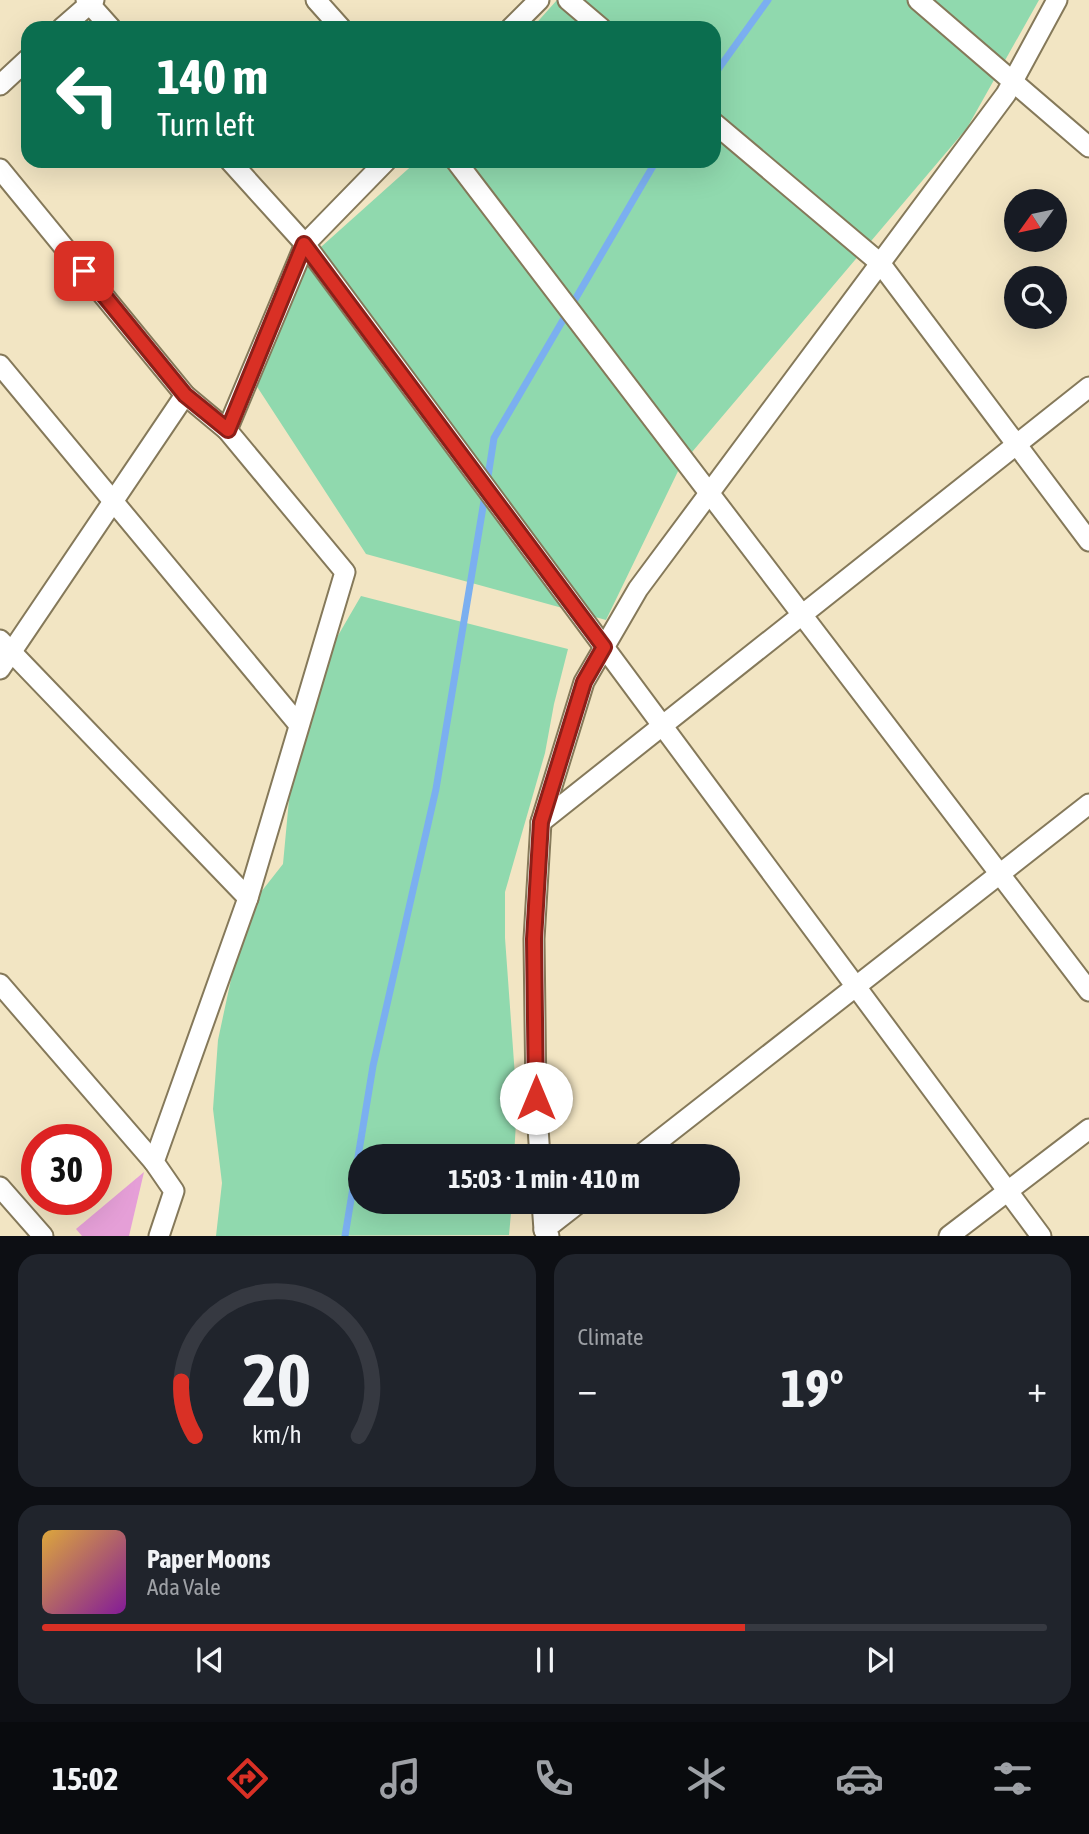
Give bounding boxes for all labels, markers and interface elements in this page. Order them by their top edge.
text: 140 m [157,48,268,104]
icon: left [42,49,133,140]
text: Turn left [157,106,255,143]
north arrow [1004,189,1068,252]
map controls [1004,189,1067,329]
pin [54,241,114,301]
icon: arrive [65,252,103,290]
button: search [1004,266,1067,329]
position arrow [499,1061,573,1135]
speed limit sign: 30 [21,1124,112,1215]
text: 15:03 · 1 min · 410 m [448,1164,640,1194]
text: Climate [578,1324,643,1350]
text: 20 [243,1339,311,1422]
text: 19° [781,1358,844,1418]
text: − [578,1367,597,1410]
text: + [1027,1367,1047,1410]
text: km/h [252,1420,302,1448]
text: Paper Moons [147,1544,270,1574]
text: Ada Vale [147,1574,221,1600]
icon: previous [191,1641,229,1679]
icon: pause [526,1641,564,1679]
icon: next [861,1641,899,1679]
icon: directions [223,1754,272,1803]
icon: music [376,1754,425,1803]
icon: phone [529,1754,578,1803]
icon: climate [682,1754,731,1803]
icon: car [835,1754,884,1803]
icon: filters [988,1754,1037,1803]
text: 15:02 [52,1760,119,1797]

